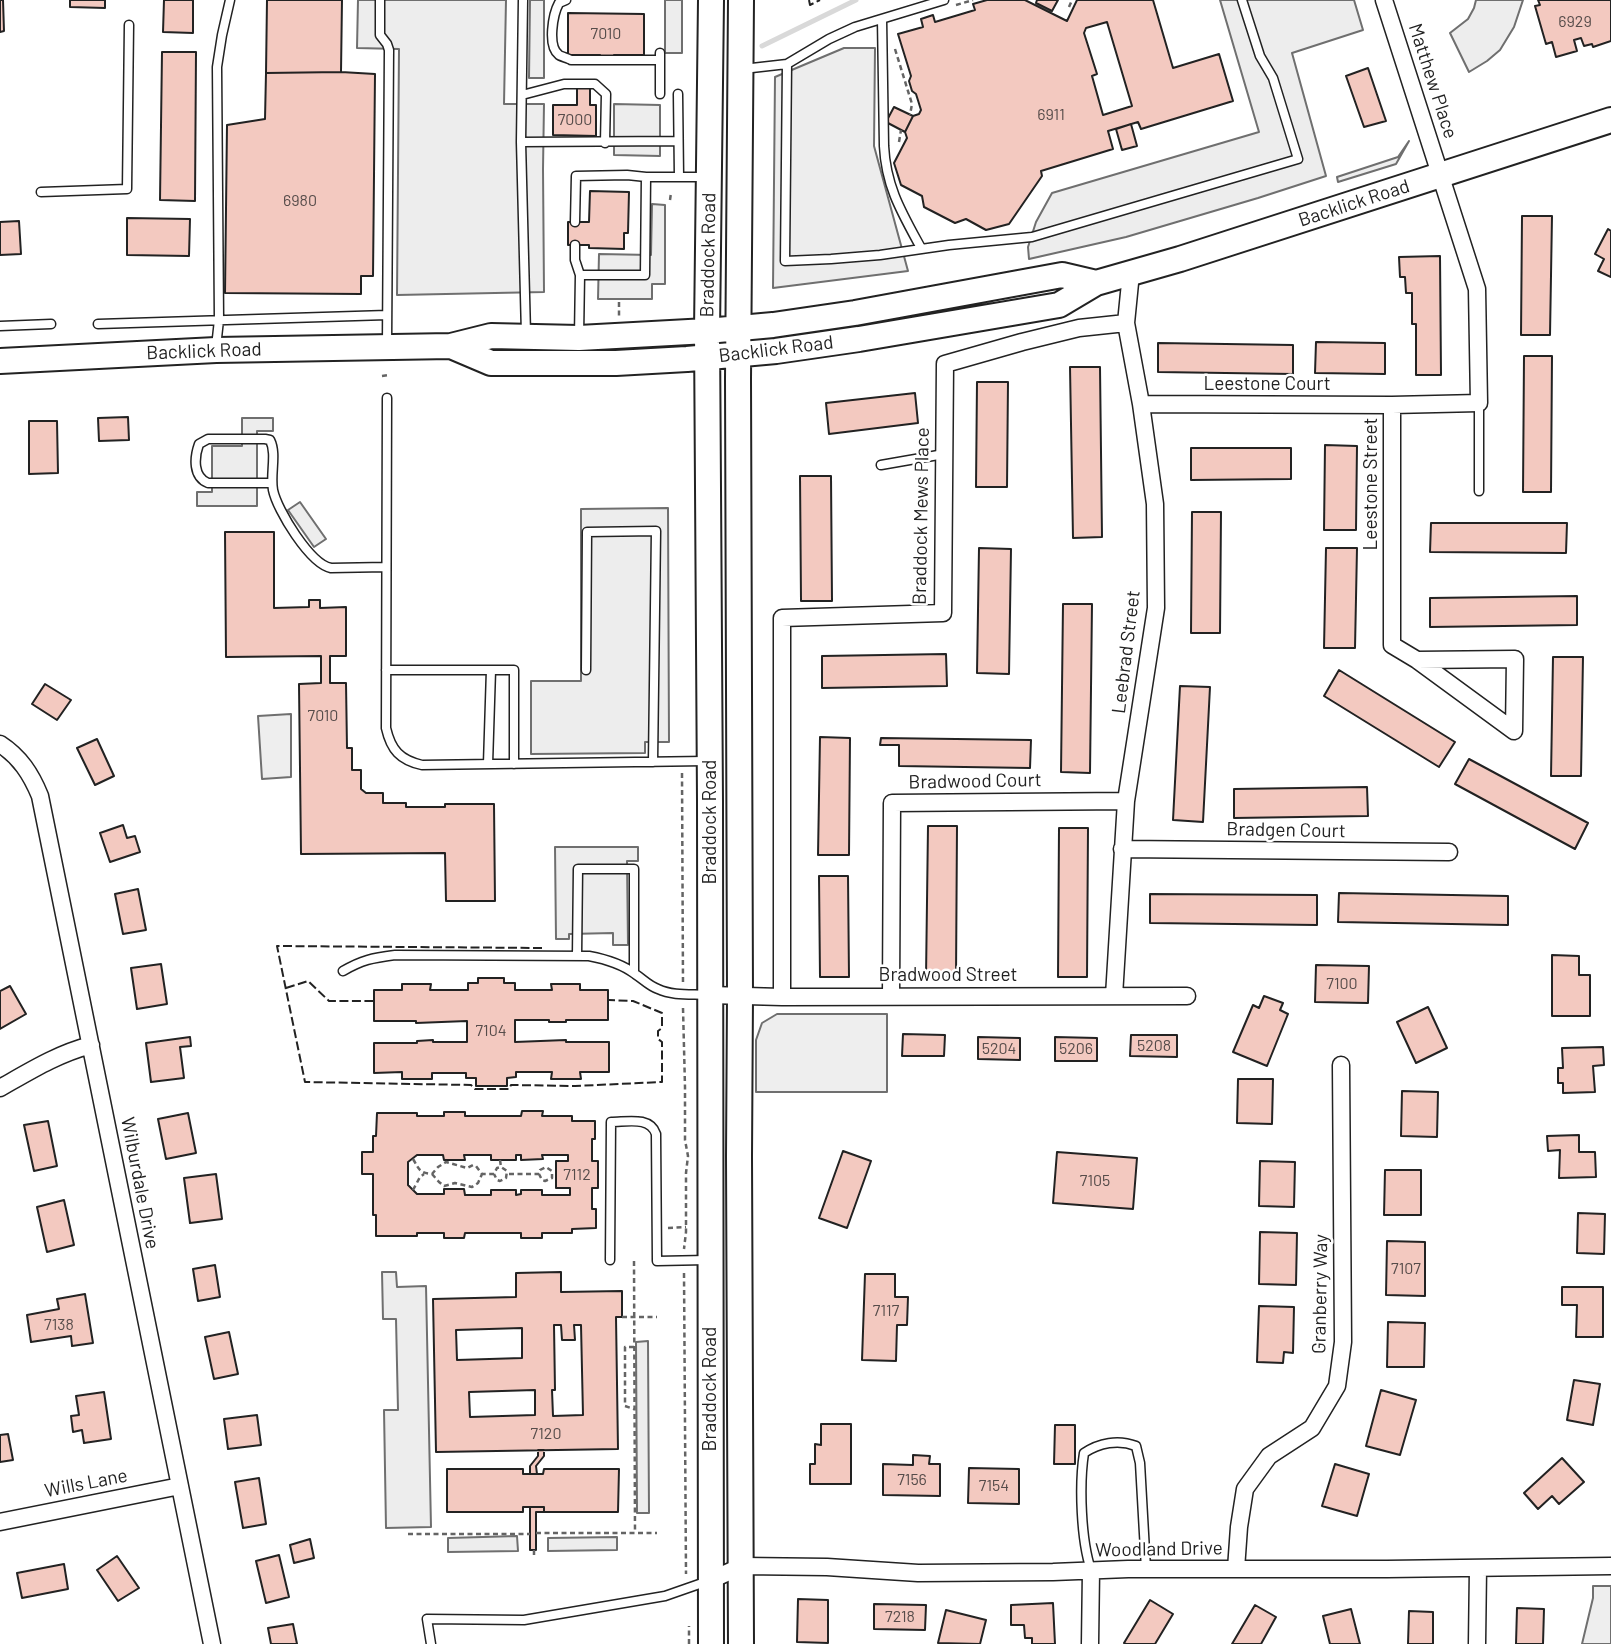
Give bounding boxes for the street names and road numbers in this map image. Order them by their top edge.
street label: Matthew Place [1404,21,1462,141]
street label: Backlick Road [1296,174,1412,232]
street label: Braddock Road [696,192,720,318]
street label: Backlick Road [717,331,835,367]
street label: Backlick Road [146,338,262,364]
street label: Leestone Court [1203,373,1331,395]
street label: Leestone Street [1360,418,1382,550]
street label: Braddock Mews Place [908,427,934,605]
street label: Leebrad Street [1107,589,1145,715]
street label: Braddock Road [699,760,721,884]
street label: Bradwood Court [908,768,1042,794]
street label: Bradgen Court [1226,818,1346,842]
street label: Bradwood Street [878,964,1018,986]
street label: Wilburdale Drive [116,1115,164,1251]
street label: Granberry Way [1308,1234,1332,1354]
street label: Braddock Road [699,1327,721,1451]
street label: Wills Lane [43,1464,129,1502]
street label: Woodland Drive [1095,1536,1223,1562]

